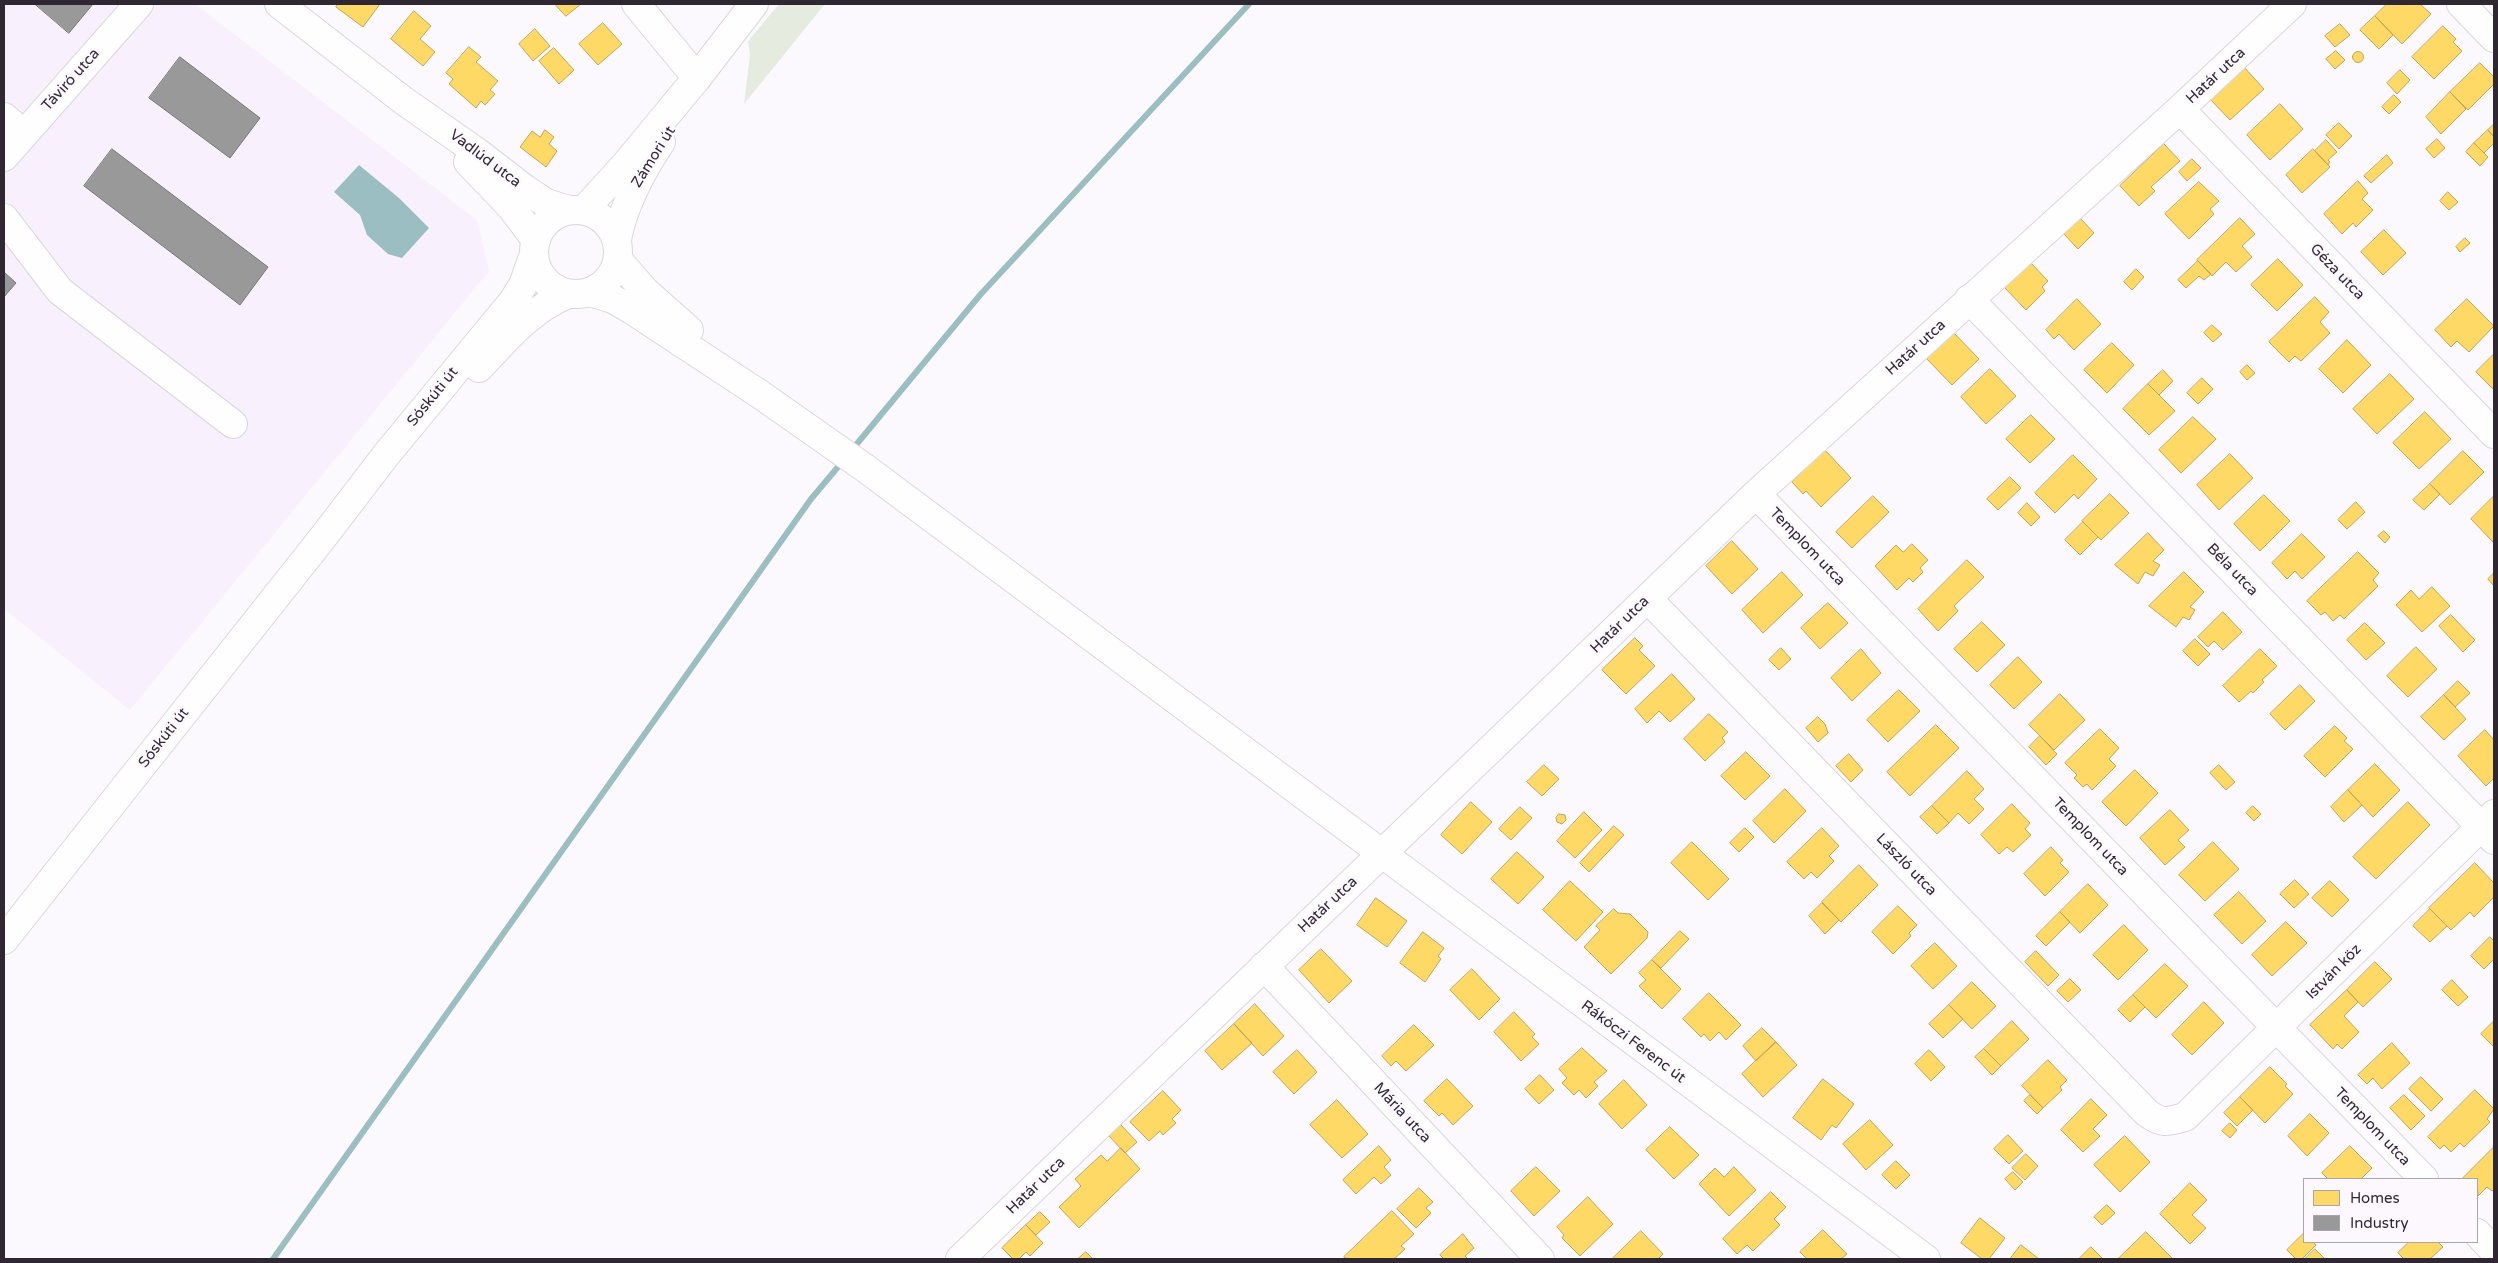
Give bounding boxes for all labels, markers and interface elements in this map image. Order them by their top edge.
street label: Határ utca [2183,44,2249,108]
street label: Táviró utca [38,45,104,115]
street label: Zámori út [628,123,680,191]
street label: Vadlúd utca [446,126,524,192]
street label: Géza utca [2306,240,2368,304]
street label: Határ utca [1882,316,1950,380]
street label: Sóskúti út [404,364,462,430]
street label: Templom utca [1765,504,1849,590]
street label: Béla utca [2203,540,2261,600]
street label: Határ utca [1587,593,1653,657]
street label: Sóskúti út [135,704,193,772]
street label: Templom utca [2048,794,2132,880]
street label: László utca [1872,830,1940,900]
street label: Határ utca [1295,873,1361,937]
street label: István köz [2303,941,2365,1003]
street label: Rákóczi Ferenc út [1577,997,1689,1087]
street label: Mária utca [1370,1079,1434,1147]
street label: Templom utca [2330,1084,2414,1170]
street label: Határ utca [1003,1154,1069,1218]
legend [2303,1178,2478,1243]
text: Homes [2350,1189,2400,1207]
text: Industry [2350,1214,2409,1232]

